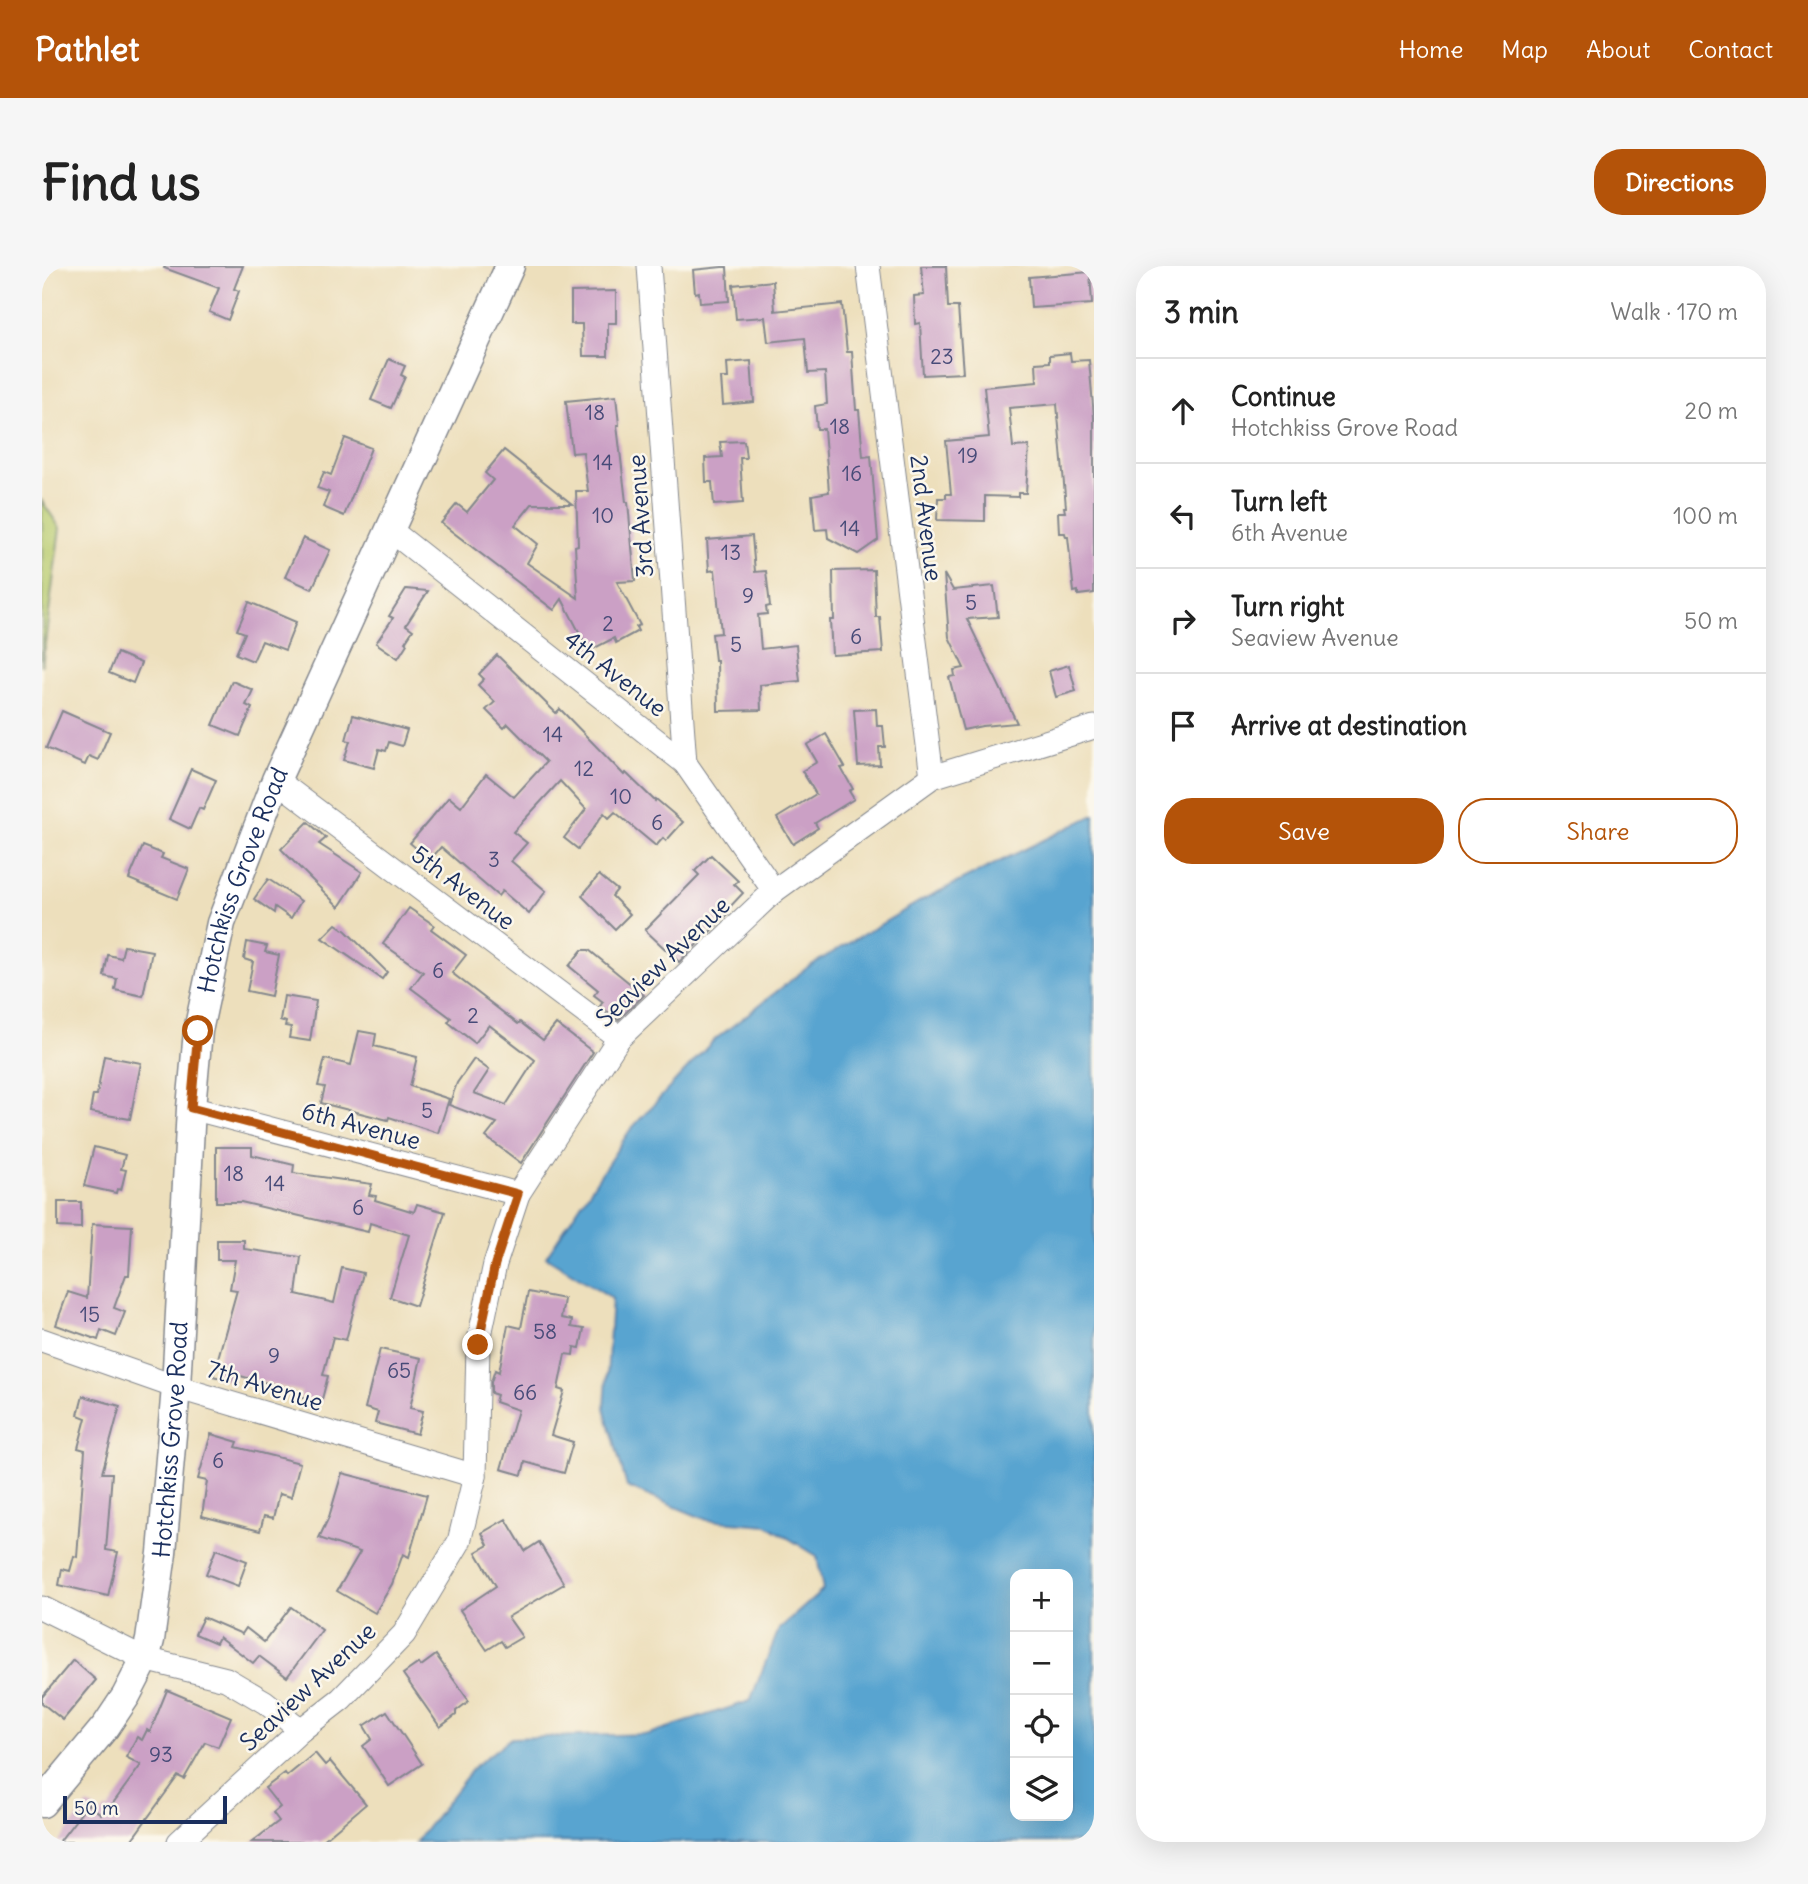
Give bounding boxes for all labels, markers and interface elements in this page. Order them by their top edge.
text: Pathlet [35,28,139,70]
text: Home [1399,34,1463,64]
text: Map [1501,34,1548,64]
text: About [1586,34,1650,64]
text: Contact [1688,34,1773,64]
button: Directions [1594,149,1766,215]
text: Find us [42,152,200,213]
text: 3 min [1164,293,1239,331]
text: Walk · 170 m [1611,297,1738,326]
house number: 23 [930,343,954,370]
text: Continue [1231,380,1336,413]
icon: ahead [1164,392,1202,430]
text: 20 m [1685,396,1738,425]
house number: 18 [585,399,605,426]
house number: 18 [830,413,850,440]
text: Hotchkiss Grove Road [1231,413,1458,442]
house number: 19 [958,442,978,469]
house number: 14 [593,449,613,476]
street label: 3rd Avenue [621,453,659,579]
street label: 2nd Avenue [904,453,950,583]
house number: 16 [842,460,862,487]
text: Turn left [1231,485,1327,518]
icon: left [1164,497,1202,535]
text: 100 m [1673,501,1738,530]
house number: 10 [592,502,614,529]
house number: 14 [840,515,860,542]
text: 6th Avenue [1231,518,1348,547]
house number: 13 [721,539,741,566]
house number: 9 [742,582,754,609]
house number: 5 [965,589,977,616]
text: Turn right [1231,590,1344,623]
icon: right [1164,602,1202,640]
text: 50 m [1684,606,1738,635]
house number: 2 [602,610,614,637]
house number: 6 [850,623,862,650]
text: Seaview Avenue [1231,623,1399,652]
street label: 4th Avenue [558,624,673,723]
house number: 5 [730,631,742,658]
icon: arrive [1164,707,1202,745]
text: Arrive at destination [1231,709,1467,742]
house number: 14 [543,721,563,748]
house number: 12 [574,755,594,782]
street label: Hotchkiss Grove Road [190,762,294,996]
house number: 10 [610,783,632,810]
button: Save [1164,798,1444,864]
button: Share [1458,798,1738,864]
house number: 6 [651,809,663,836]
street label: 5th Avenue [406,839,521,936]
house number: 3 [488,846,500,873]
street label: Seaview Avenue [589,890,736,1033]
house number: 6 [432,957,444,984]
house number: 2 [467,1002,479,1029]
route start [182,1015,213,1046]
street label: 6th Avenue [298,1095,424,1155]
house number: 5 [421,1097,433,1124]
house number: 18 [224,1160,244,1187]
house number: 14 [265,1170,285,1197]
house number: 6 [352,1194,364,1221]
house number: 15 [80,1301,100,1328]
house number: 58 [533,1318,557,1345]
street label: Hotchkiss Grove Road [146,1321,194,1559]
route end [462,1329,493,1360]
house number: 9 [268,1342,280,1369]
street label: 7th Avenue [204,1353,327,1417]
house number: 65 [387,1357,411,1384]
house number: 66 [513,1379,537,1406]
house number: 6 [212,1447,224,1474]
map controls [1010,1569,1073,1821]
button: + [1010,1569,1073,1632]
street label: Seaview Avenue [233,1616,382,1757]
button: − [1010,1632,1073,1695]
button: locate [1010,1695,1073,1758]
house number: 93 [149,1741,173,1768]
button: layers [1010,1758,1073,1821]
scale bar [63,1793,228,1825]
text: 50 m [74,1796,119,1820]

